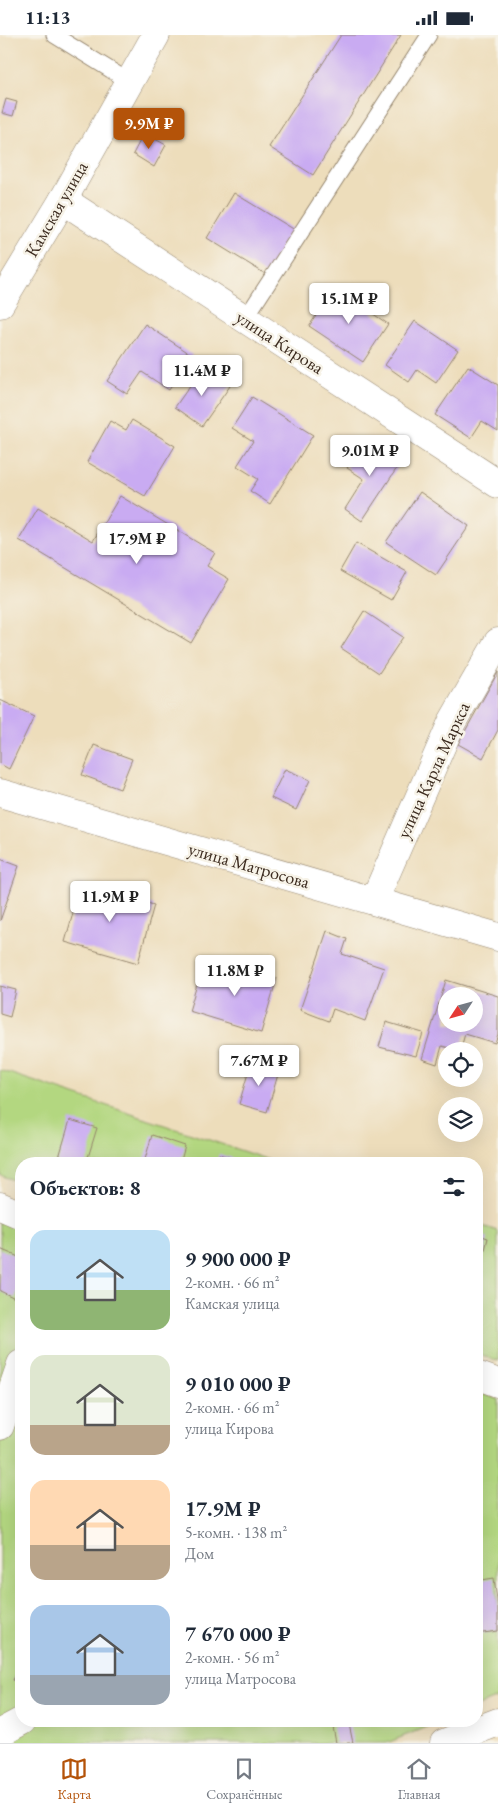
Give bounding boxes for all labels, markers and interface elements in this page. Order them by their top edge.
text: 11:13 [25,5,71,30]
pin: 9.9M ₽ [108,107,190,150]
text: 9.9M ₽ [124,113,174,134]
street label: Камская улица [19,156,93,261]
pin: 15.1M ₽ [303,283,395,325]
text: 15.1M ₽ [320,288,378,309]
street label: улица Кирова [232,305,329,379]
pin: 11.4M ₽ [156,355,248,397]
text: 11.4M ₽ [173,360,231,381]
pin: 9.01M ₽ [324,435,416,477]
text: 9.01M ₽ [341,440,399,461]
pin: 17.9M ₽ [91,523,183,565]
text: 17.9M ₽ [108,528,166,549]
street label: улица Карла Маркса [391,697,475,842]
street label: улица Матросова [186,837,313,894]
pin: 11.9M ₽ [64,881,156,923]
text: 11.9M ₽ [81,886,139,907]
pin: 11.8M ₽ [189,955,281,997]
text: 11.8M ₽ [206,960,264,981]
north arrow [438,987,482,1033]
map controls [438,987,483,1142]
button: locate [438,1042,483,1087]
pin: 7.67M ₽ [213,1045,305,1087]
text: 7.67M ₽ [230,1050,288,1071]
button: layers [438,1097,483,1142]
icon: filters [440,1173,468,1201]
text: Объектов: 8 [30,1174,141,1201]
text: 9 900 000 ₽ [185,1245,291,1272]
icon: home [70,1250,130,1310]
text: 2-комн. · 66 m² [185,1272,280,1293]
text: Камская улица [185,1293,280,1314]
text: 9 010 000 ₽ [185,1370,291,1397]
icon: home [70,1375,130,1435]
text: 2-комн. · 66 m² [185,1397,280,1418]
text: улица Кирова [185,1418,274,1439]
text: 17.9M ₽ [185,1495,261,1522]
icon: home [70,1500,130,1560]
text: 5-комн. · 138 m² [185,1522,287,1543]
text: Дом [185,1543,214,1564]
text: 7 670 000 ₽ [185,1620,291,1647]
icon: home [70,1625,130,1685]
text: 2-комн. · 56 m² [185,1647,280,1668]
text: улица Матросова [185,1668,296,1689]
tab: Карта [58,1755,91,1803]
tab: Сохранённые [206,1755,283,1803]
tab: Главная [398,1755,440,1803]

